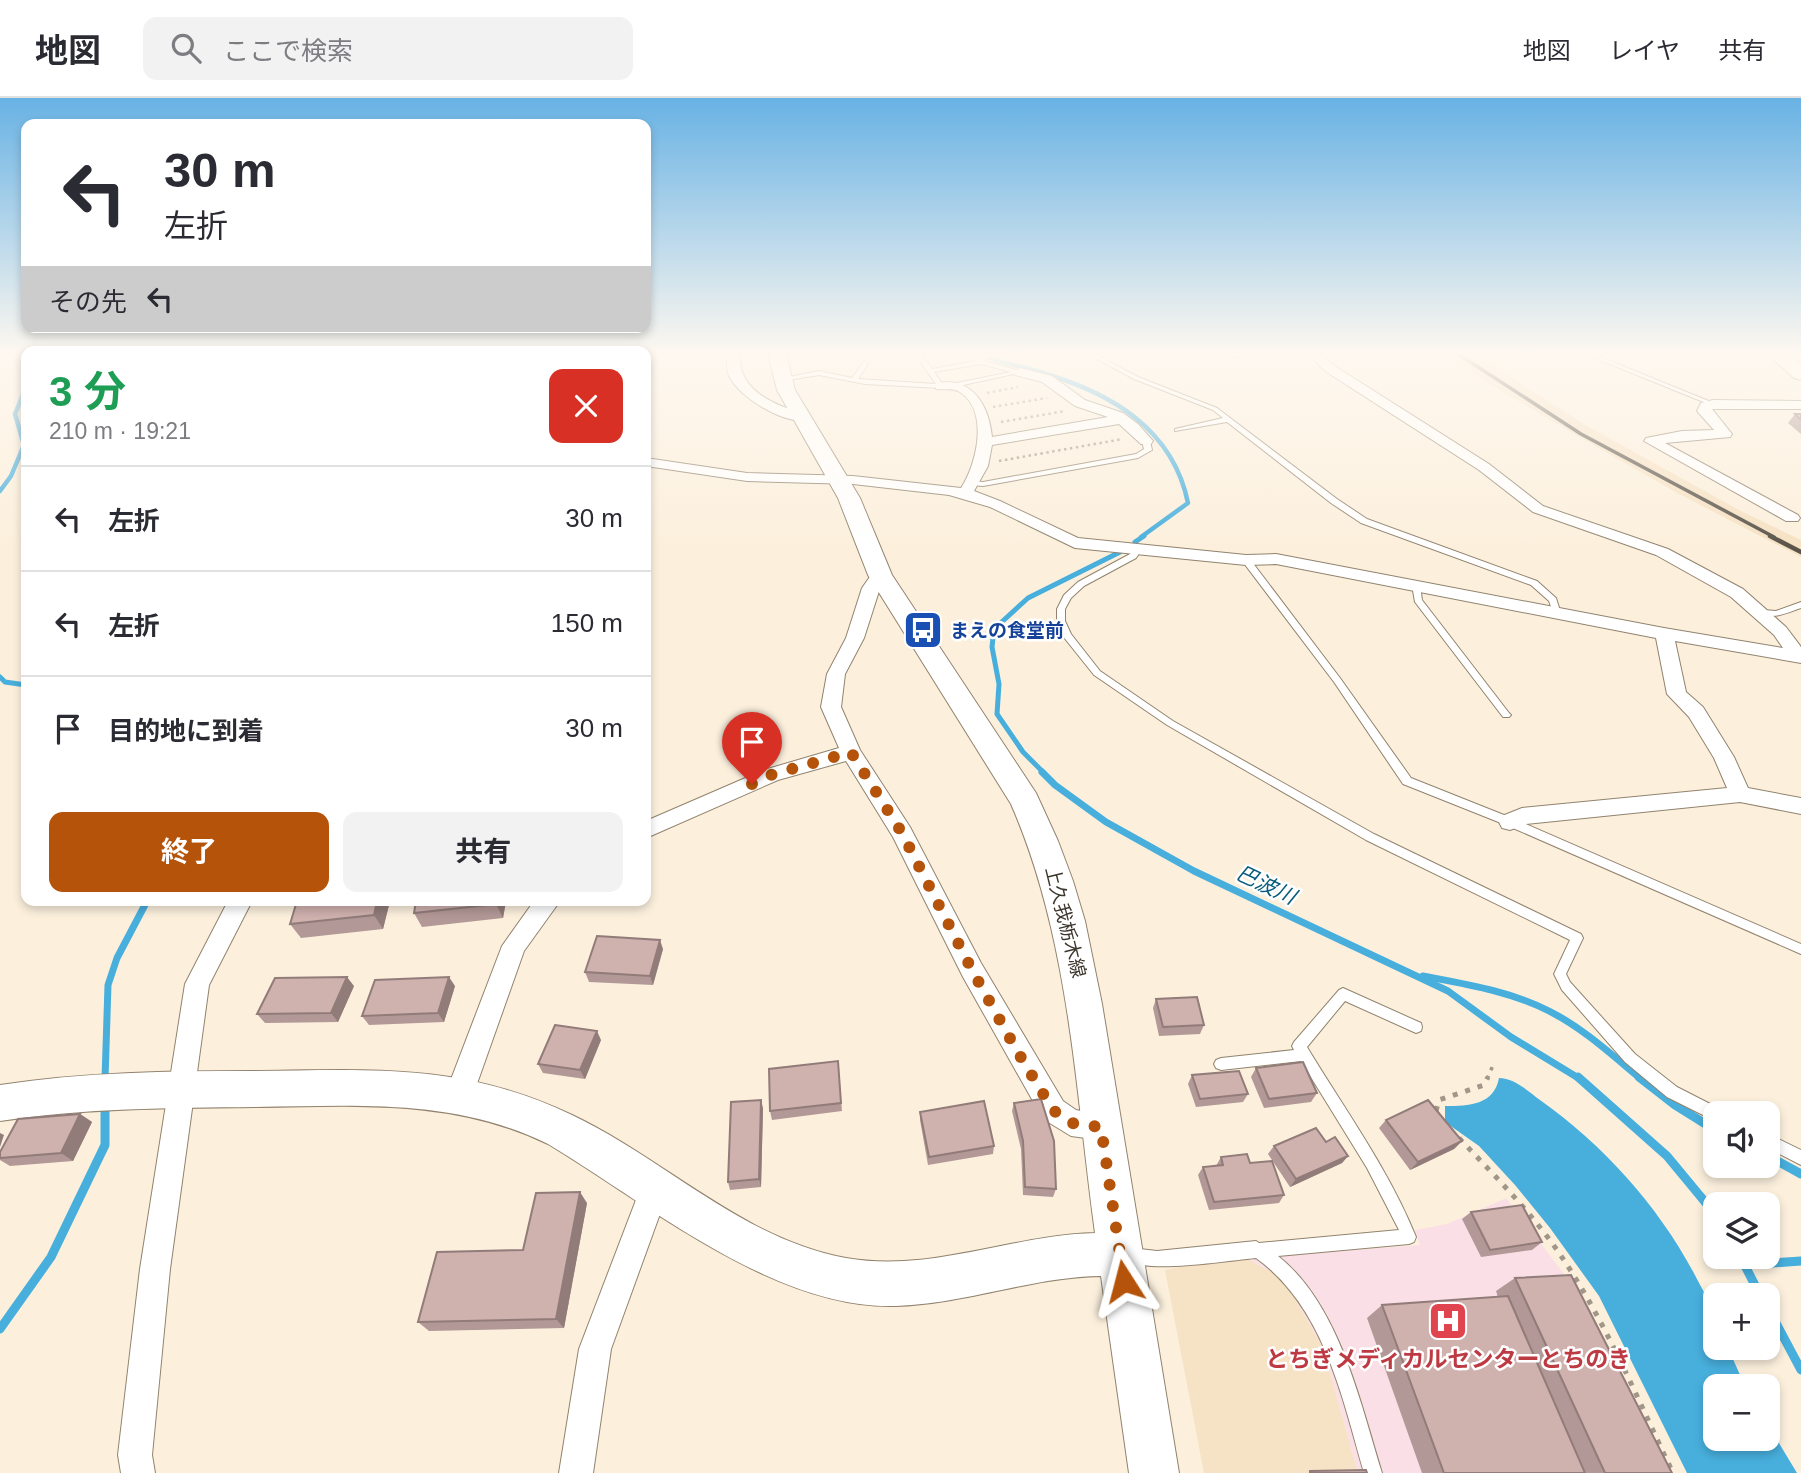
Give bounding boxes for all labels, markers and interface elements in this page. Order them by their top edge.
search box [143,17,633,80]
icon: search [167,29,205,67]
text: 地図 [35,32,101,69]
text: ここで検索 [223,36,353,66]
text: 地図 [1523,37,1571,64]
text: レイヤ [1609,37,1680,64]
text: 共有 [1718,37,1766,64]
text: 30 m [164,143,276,197]
icon: left [49,147,140,238]
text: 左折 [164,208,228,244]
icon: left [141,280,179,318]
text: その先 [49,287,127,317]
text: 3 分 [49,368,126,415]
button: close [549,369,623,443]
text: 210 m · 19:21 [49,418,191,444]
icon: left [49,500,87,538]
text: 30 m [565,503,623,533]
text: 左折 [108,506,160,536]
icon: left [49,605,87,643]
text: 150 m [551,608,623,638]
bus stop icon: まえの食堂前 [902,609,944,651]
text: 左折 [108,611,160,641]
place label: まえの食堂前 [950,620,1064,641]
icon: arrive [49,710,87,748]
pin [722,712,782,784]
text: 30 m [565,713,623,743]
text: 目的地に到着 [108,716,264,746]
icon: arrive [733,723,771,761]
button: 終了 [49,812,329,892]
button: 共有 [343,812,623,892]
water label: 巴波川 [1233,861,1301,909]
street label: 上久我栃木線 [1042,864,1089,980]
map controls [1703,1101,1780,1451]
button: sound [1703,1101,1780,1178]
button: layers [1703,1192,1780,1269]
position arrow [1087,1244,1161,1318]
button: + [1703,1283,1780,1360]
hospital icon: とちぎメディカルセンターとちのき [1427,1300,1469,1342]
place label: とちぎメディカルセンターとちのき [1265,1346,1631,1372]
button: − [1703,1374,1780,1451]

